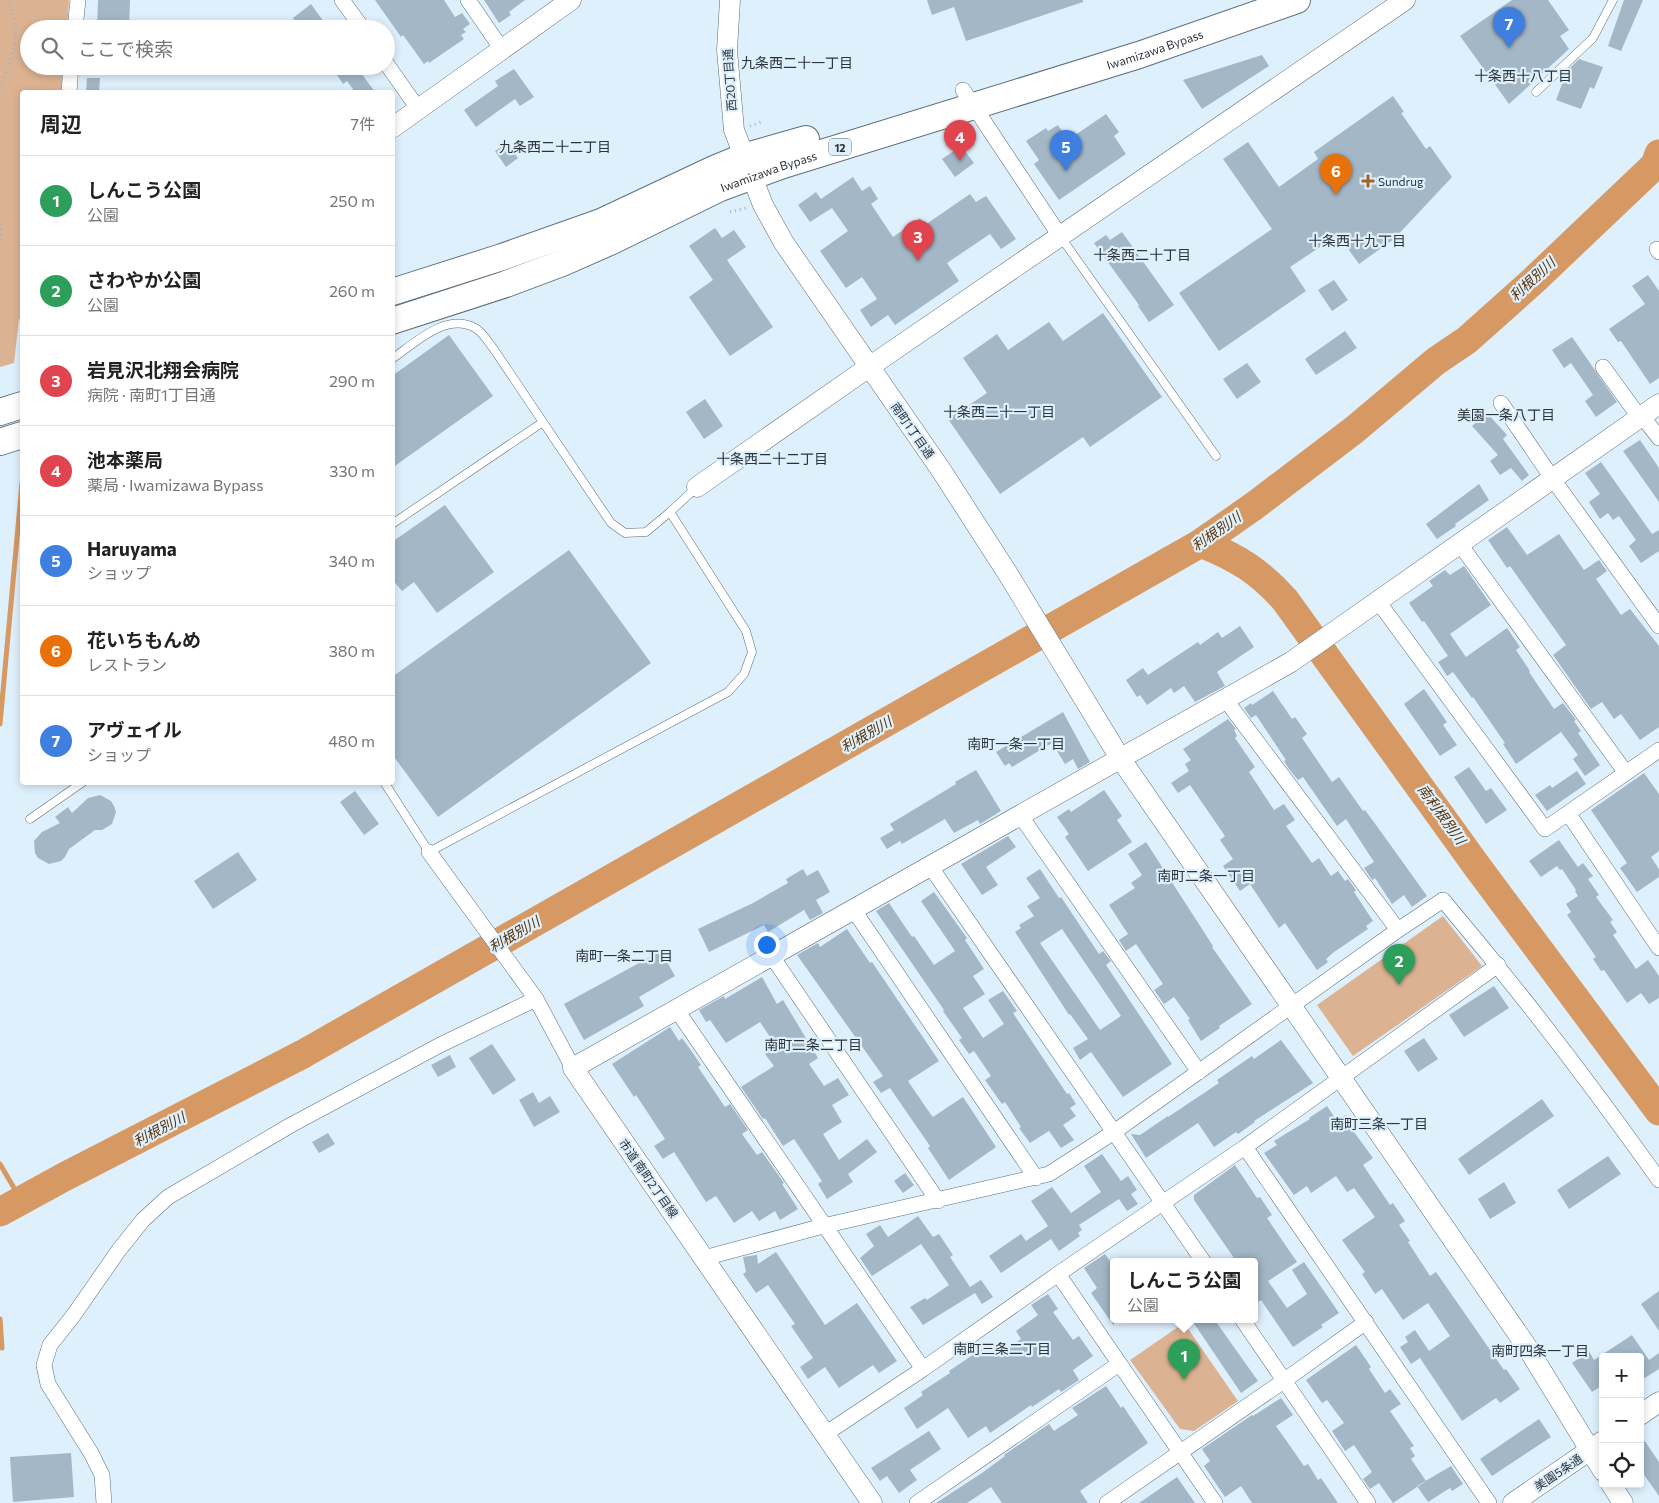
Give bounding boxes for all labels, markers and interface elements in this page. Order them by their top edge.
pin: 7 [1493,7,1525,48]
search box [20,20,395,75]
street label: Iwamizawa Bypass [1105,26,1205,72]
icon: search [38,34,66,62]
text: ここで検索 [78,37,173,60]
street label: 西20丁目通 [720,48,738,112]
district label: 九条西二十一丁目 [741,54,853,71]
district label: 十条西十八丁目 [1474,67,1572,84]
text: 周辺 [40,111,82,136]
text: 7件 [351,114,375,133]
pin: 4 [944,120,976,161]
pin: 5 [1050,130,1082,171]
district label: 九条西二十二丁目 [499,138,611,155]
road number: 12 [829,138,851,156]
street label: Iwamizawa Bypass [718,148,818,194]
pin: 6 [1320,154,1352,195]
place label: Sundrug [1378,174,1424,188]
marker: Sundrug [1362,175,1374,187]
text: しんこう公園 [87,178,201,201]
text: 1 [52,191,60,210]
text: 250 m [329,191,375,210]
text: 公園 [87,205,119,224]
pin: 3 [902,220,934,261]
district label: 十条西十九丁目 [1308,232,1406,249]
district label: 十条西二十丁目 [1093,246,1191,263]
water label: 利根別川 [1506,252,1560,304]
text: さわやか公園 [87,268,201,291]
text: 2 [51,281,61,300]
text: 260 m [329,281,375,300]
text: 公園 [87,295,119,314]
text: 岩見沢北翔会病院 [87,358,239,381]
text: 3 [51,371,61,390]
text: 290 m [329,371,375,390]
text: 病院 · 南町1丁目通 [87,385,216,404]
street label: 南町1丁目通 [889,399,937,461]
district label: 十条西二十一丁目 [943,403,1055,420]
district label: 美園一条八丁目 [1457,406,1555,423]
text: 池本薬局 [87,448,163,471]
district label: 十条西二十二丁目 [716,450,828,467]
text: 4 [51,461,61,480]
text: 330 m [329,461,375,480]
text: 薬局 · Iwamizawa Bypass [87,475,264,494]
water label: 利根別川 [1188,507,1245,554]
text: Haruyama [87,537,177,560]
text: 5 [51,551,61,570]
text: 340 m [329,551,375,570]
text: ショップ [87,563,151,582]
text: 花いちもんめ [87,628,201,651]
text: 6 [51,641,61,660]
text: 380 m [329,641,375,660]
text: レストラン [87,655,167,674]
water label: 利根別川 [838,712,896,755]
text: アヴェイル [87,718,182,741]
text: 7 [52,731,60,750]
text: 480 m [328,731,375,750]
district label: 南町一条一丁目 [967,735,1065,752]
text: ショップ [87,745,151,764]
water label: 南利根別川 [1415,781,1471,849]
district label: 南町二条一丁目 [1157,867,1255,884]
water label: 利根別川 [486,912,544,955]
your location [754,932,780,958]
pin: 2 [1383,944,1415,985]
district label: 南町一条二丁目 [575,947,673,964]
district label: 南町二条二丁目 [764,1036,862,1053]
water label: 利根別川 [130,1107,189,1150]
district label: 南町三条一丁目 [1330,1115,1428,1132]
street label: 市道 南町2丁目線 [617,1136,681,1220]
popup [1110,1258,1258,1323]
text: しんこう公園 [1127,1268,1241,1291]
text: 公園 [1127,1295,1159,1314]
pin: 1 [1168,1339,1200,1380]
district label: 南町三条二丁目 [953,1340,1051,1357]
district label: 南町四条一丁目 [1491,1342,1589,1359]
map controls [1599,1353,1644,1488]
button: + [1599,1353,1644,1398]
button: − [1599,1398,1644,1443]
button: locate [1599,1443,1644,1488]
street label: 美園5条通 [1531,1451,1585,1493]

